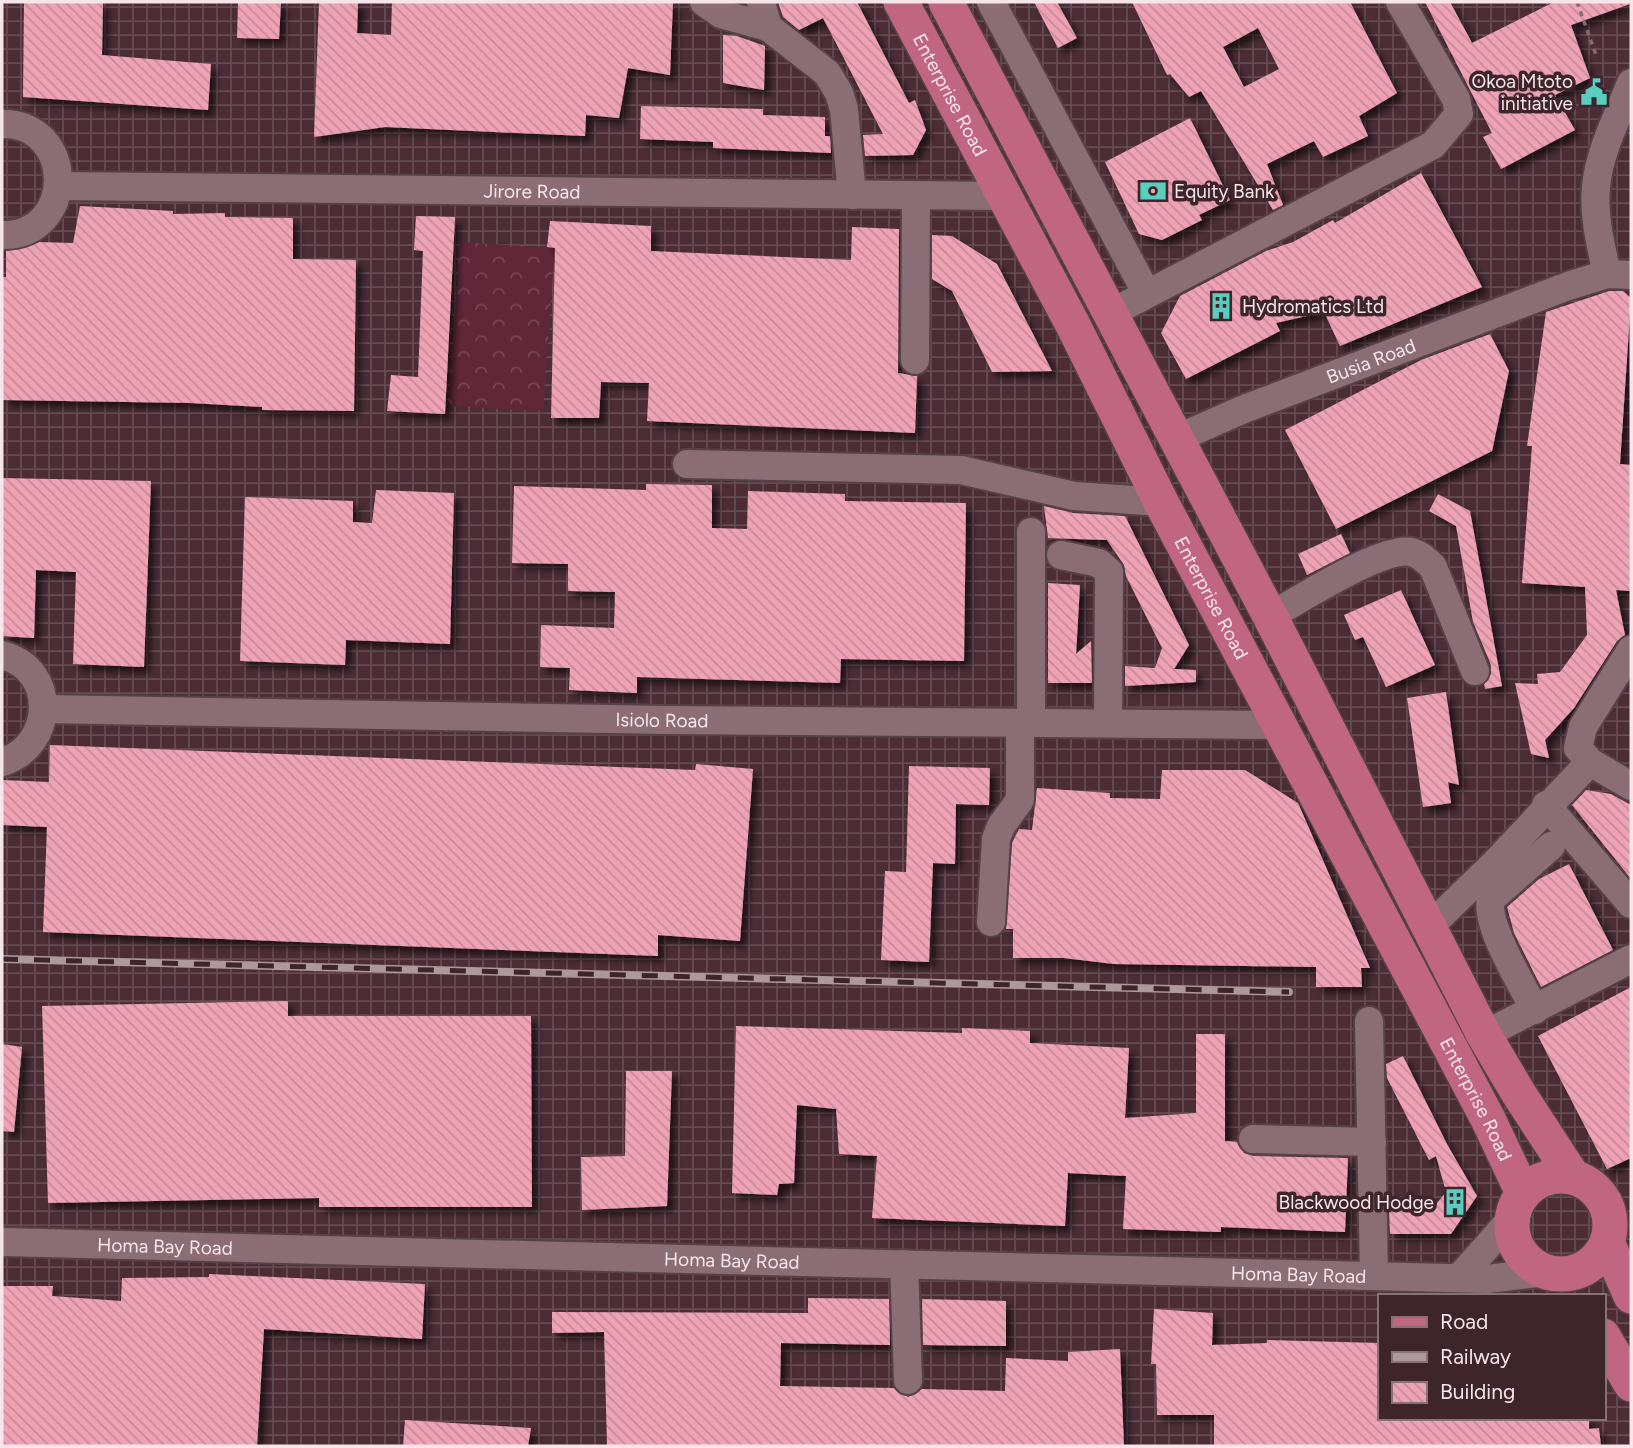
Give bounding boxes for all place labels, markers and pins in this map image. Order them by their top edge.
place label: Okoa Mtoto initiative [1471,70,1573,115]
public building icon: Okoa Mtoto initiative [1579,77,1609,107]
bank icon: Equity Bank [1138,176,1168,206]
place label: Equity Bank [1174,180,1275,203]
building icon: Hydromatics Ltd [1206,291,1236,321]
place label: Hydromatics Ltd [1242,295,1384,318]
building icon: Blackwood Hodge [1440,1187,1470,1217]
place label: Blackwood Hodge [1279,1191,1434,1214]

